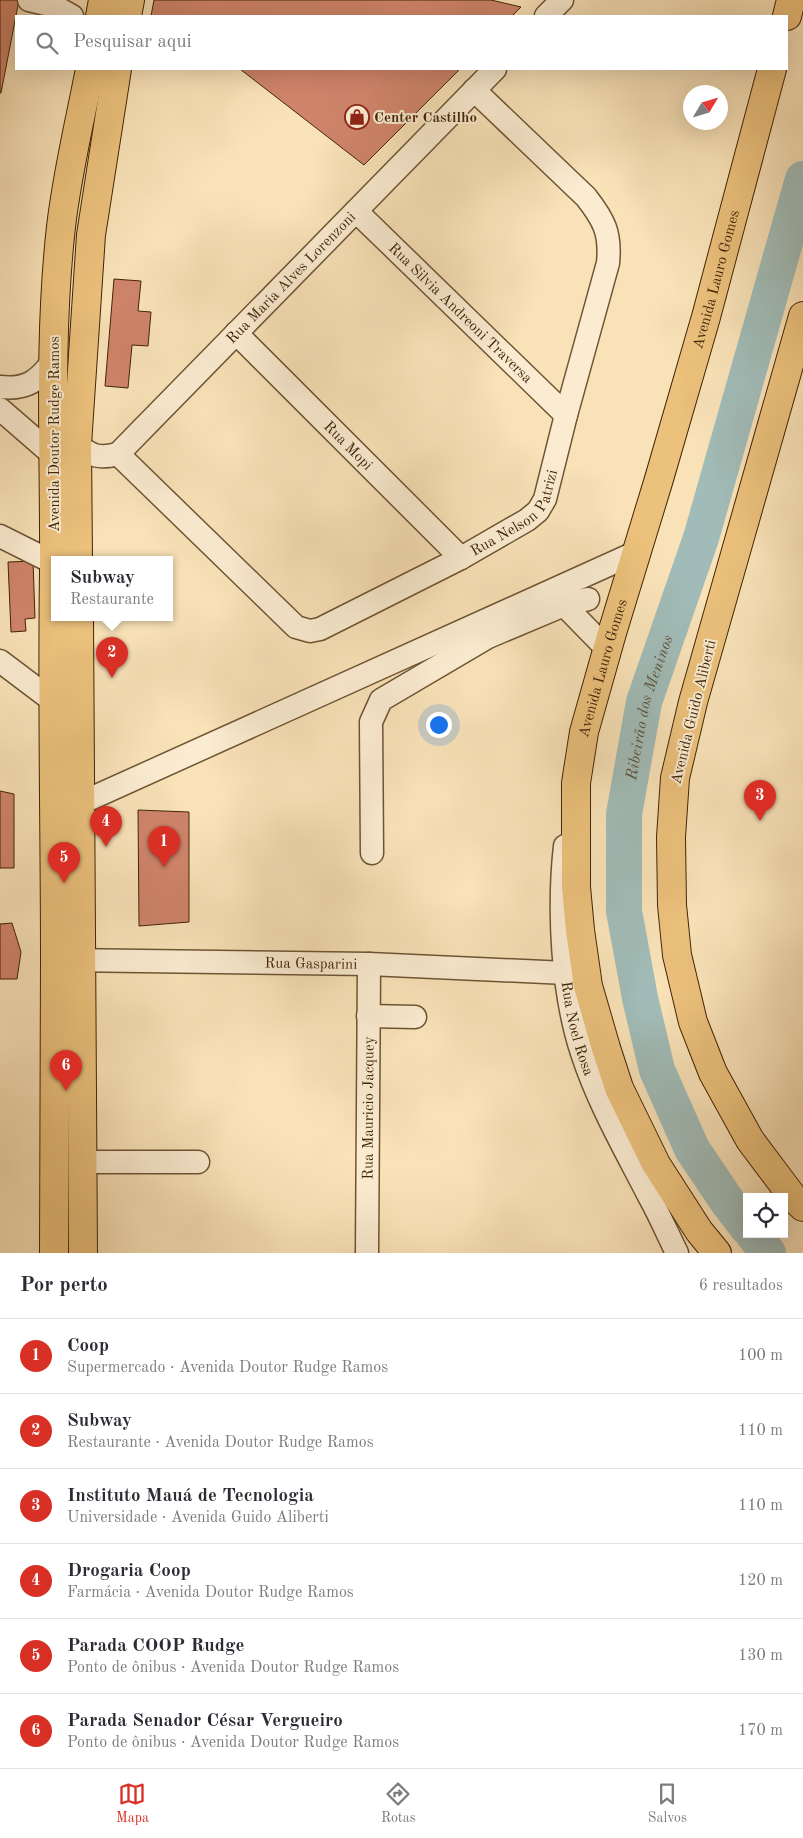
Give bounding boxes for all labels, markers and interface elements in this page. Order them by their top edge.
search box [15,15,788,70]
icon: search [33,29,61,57]
text: Pesquisar aqui [73,33,192,52]
north arrow [683,85,728,130]
shop icon: Center Castilho [344,104,370,130]
place label: Center Castilho [374,111,477,126]
street label: Avenida Lauro Gomes [691,209,743,351]
street label: Rua Maria Alves Lorenzoni [224,210,359,347]
street label: Rua Silvia Andreoni Traversa [385,241,535,387]
street label: Avenida Doutor Rudge Ramos [48,336,63,532]
street label: Rua Mopi [320,419,375,474]
street label: Rua Nelson Patrizi [468,468,561,560]
popup [51,556,173,621]
text: Subway [70,569,135,588]
text: Restaurante [70,592,154,608]
street label: Avenida Lauro Gomes [577,598,631,739]
water label: Ribeirão dos Meninos [624,633,677,782]
pin: 2 [96,637,128,678]
street label: Avenida Guido Aliberti [669,639,720,786]
your location [426,712,452,738]
pin: 3 [744,780,776,821]
pin: 4 [90,806,122,847]
pin: 1 [148,826,180,867]
pin: 5 [48,842,80,883]
street label: Rua Gasparini [264,957,357,973]
street label: Rua Noel Rosa [558,981,596,1079]
street label: Rua Mauricio Jacquey [362,1036,377,1180]
pin: 6 [50,1050,82,1091]
map controls [743,1193,788,1238]
button: locate [743,1193,788,1238]
text: Por perto [20,1275,108,1296]
text: 6 resultados [699,1278,783,1294]
text: Coop [67,1337,109,1356]
text: 1 [31,1348,41,1364]
text: 100 m [738,1348,783,1364]
text: Supermercado · Avenida Doutor Rudge Ramos [67,1360,388,1376]
text: Subway [67,1412,132,1431]
text: 2 [31,1423,41,1439]
text: 110 m [738,1423,783,1439]
text: Restaurante · Avenida Doutor Rudge Ramos [67,1435,374,1451]
text: Instituto Mauá de Tecnologia [67,1487,314,1506]
text: 3 [31,1498,41,1514]
text: 110 m [738,1498,783,1514]
text: Universidade · Avenida Guido Aliberti [67,1510,329,1526]
text: Drogaria Coop [67,1562,191,1581]
text: 4 [31,1573,41,1589]
text: 120 m [738,1573,783,1589]
text: Farmácia · Avenida Doutor Rudge Ramos [67,1585,354,1601]
text: Parada COOP Rudge [67,1637,245,1656]
text: 5 [31,1648,41,1664]
text: 130 m [738,1648,783,1664]
text: Ponto de ônibus · Avenida Doutor Rudge Ramos [67,1660,399,1676]
text: Parada Senador César Vergueiro [67,1712,343,1731]
text: 6 [31,1723,41,1739]
text: 170 m [738,1723,783,1739]
text: Ponto de ônibus · Avenida Doutor Rudge Ramos [67,1735,399,1751]
tab: Mapa [116,1780,149,1827]
tab: Rotas [381,1780,416,1827]
tab: Salvos [648,1780,687,1827]

